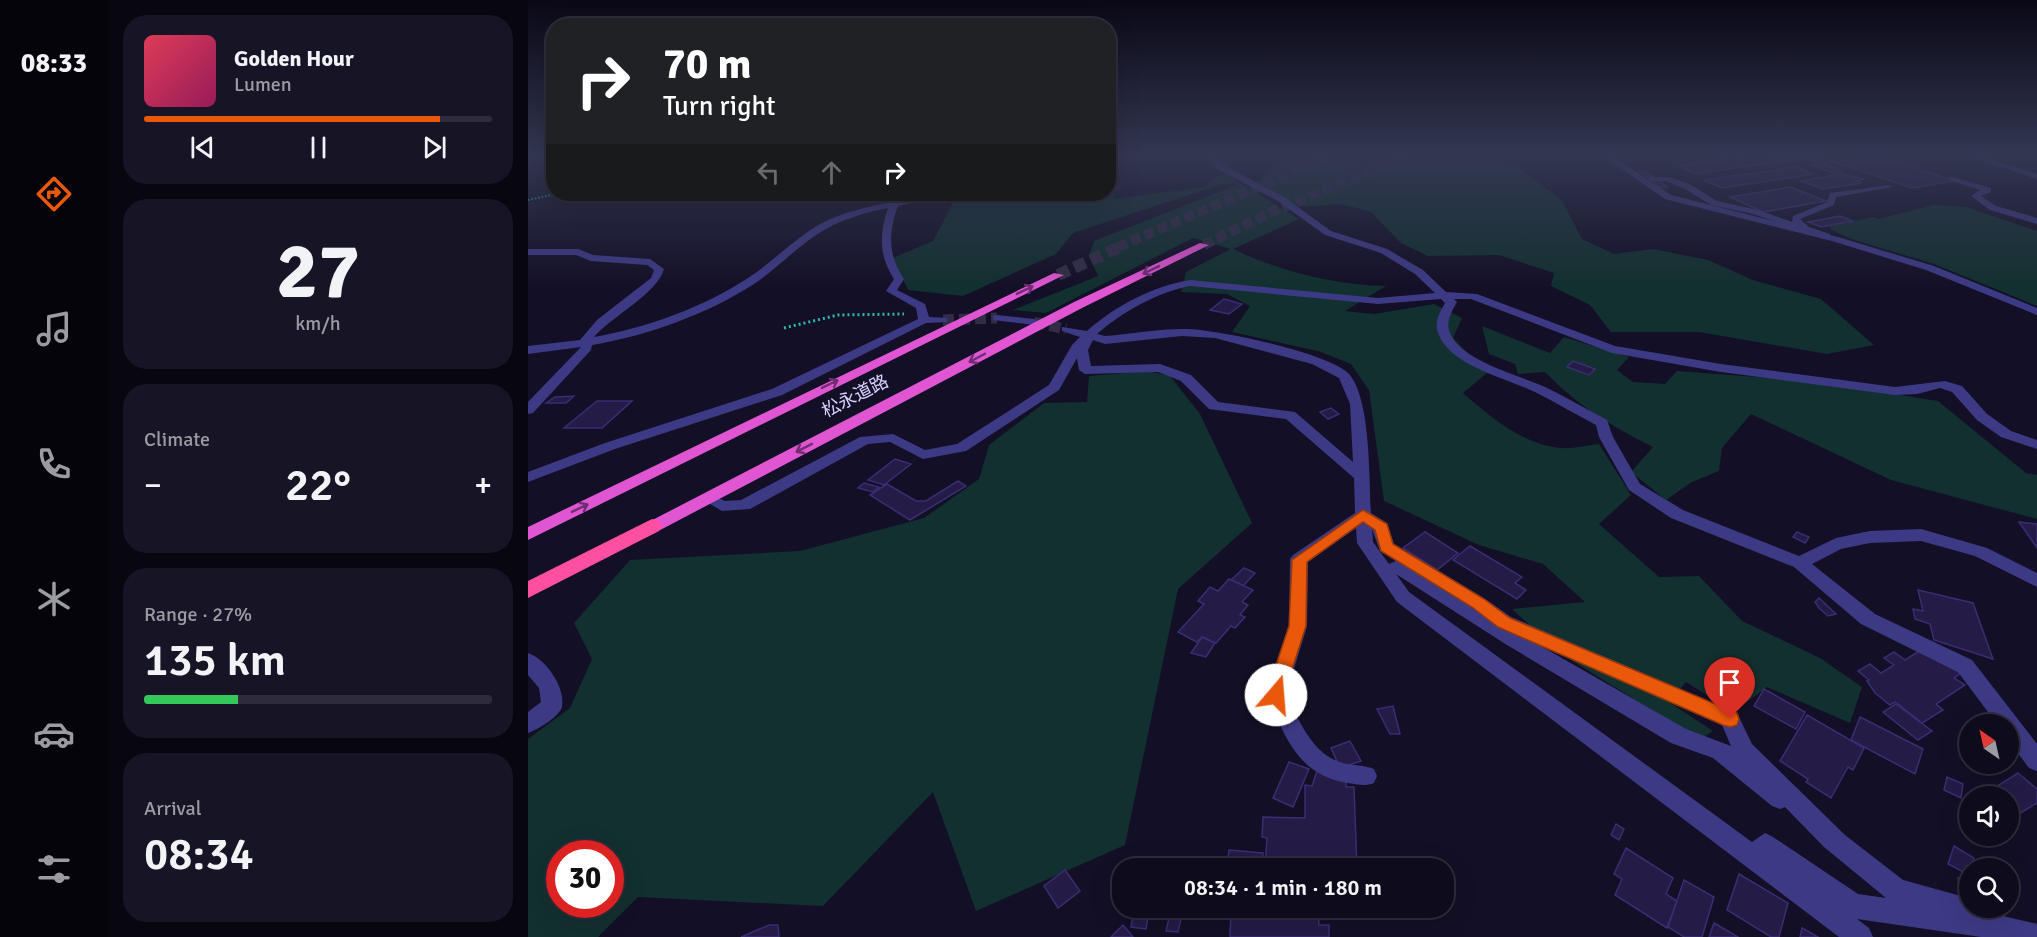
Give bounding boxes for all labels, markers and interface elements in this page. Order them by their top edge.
text: 70 m [663,39,752,90]
icon: right [564,42,642,120]
text: Golden Hour [234,45,354,72]
text: 08:33 [21,47,87,80]
text: Lumen [234,72,292,97]
text: Turn right [663,90,776,123]
icon: previous [186,131,219,164]
icon: pause [302,131,335,164]
icon: next [418,131,451,164]
icon: left [752,156,785,189]
icon: ahead [815,156,848,189]
icon: right [878,156,911,189]
icon: directions [33,173,75,215]
text: 27 [276,224,360,320]
one-way arrow [1142,265,1160,277]
one-way arrow [1016,284,1034,296]
icon: music [33,308,75,350]
text: km/h [295,311,341,336]
one-way arrow [969,352,986,364]
street label: 松永道路 [818,370,892,422]
one-way arrow [821,378,839,389]
text: Climate [144,427,210,452]
one-way arrow [796,442,813,454]
icon: phone [33,443,75,485]
text: 22° [285,458,351,513]
text: − [144,465,162,506]
text: + [474,465,492,506]
one-way arrow [571,501,589,513]
icon: climate [33,578,75,620]
text: Range · 27% [144,602,252,627]
text: 135 km [144,633,286,688]
pin [1704,657,1755,719]
position arrow [1244,663,1308,727]
icon: arrive [1713,666,1746,699]
icon: car [33,713,75,755]
north arrow [1959,714,2019,774]
map controls [1959,714,2019,918]
button: sound [1959,786,2019,846]
text: Arrival [144,796,202,821]
text: 08:34 [144,827,254,882]
speed limit sign: 30 [546,840,624,918]
icon: filters [33,848,75,890]
button: search [1959,858,2019,918]
text: 08:34 · 1 min · 180 m [1184,874,1382,901]

